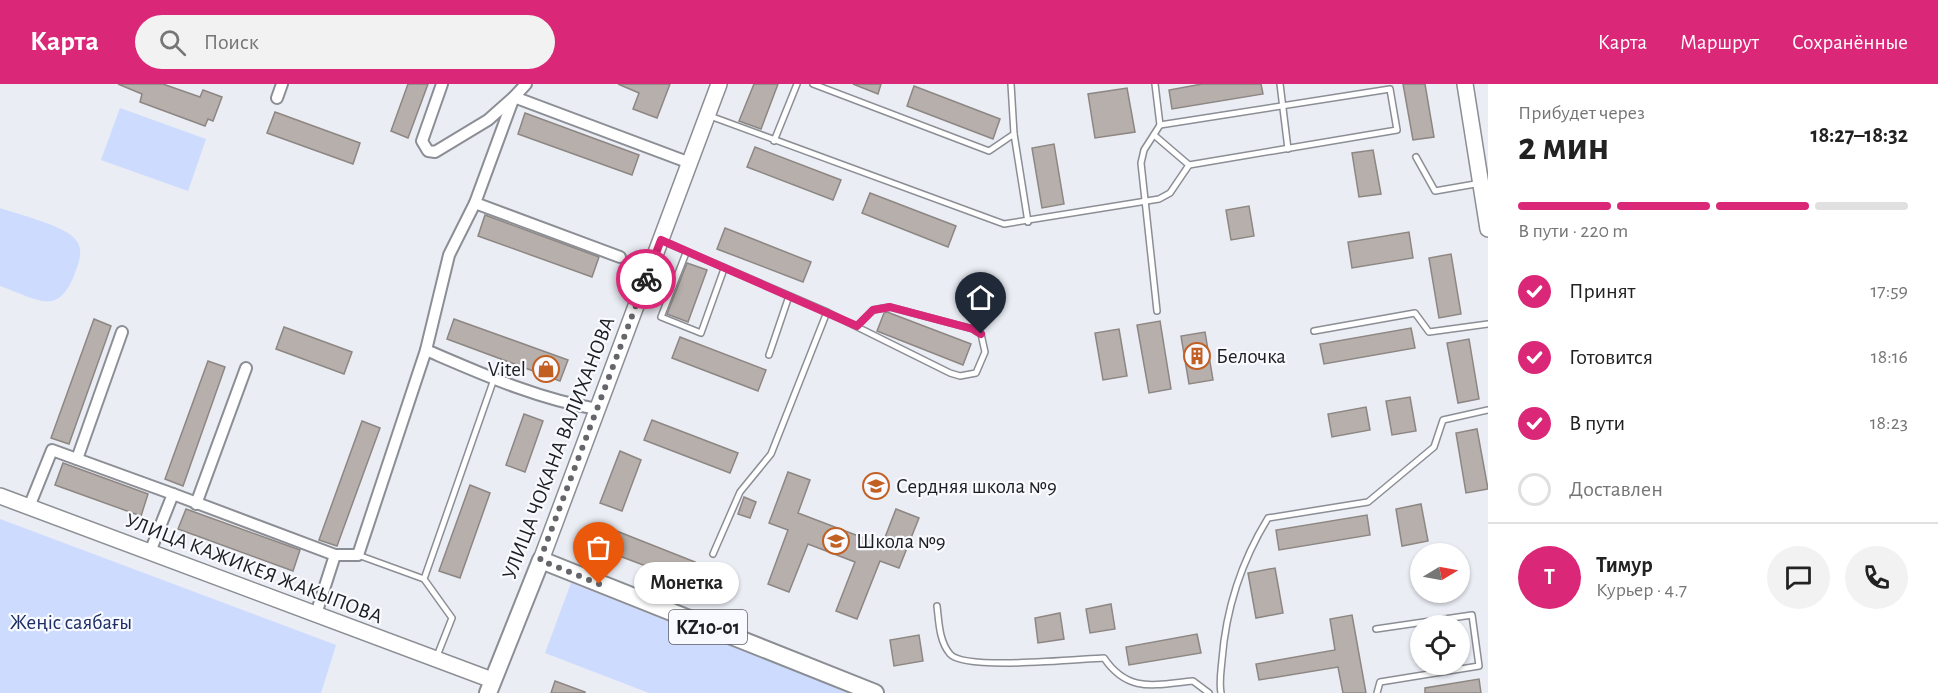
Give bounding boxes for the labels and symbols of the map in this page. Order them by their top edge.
courier [616,249,676,309]
pin [955,272,1006,334]
street label: УЛИЦА ЧОКАНА ВАЛИХАНОВА [499,314,618,582]
building icon: Белочка [1182,341,1212,371]
place label: Белочка [1216,346,1286,367]
shop icon: Vitel [531,354,561,384]
place label: Vitel [488,359,526,380]
school or university icon: Сердняя школа №9 [861,471,891,501]
place label: Сердняя школа №9 [896,476,1057,497]
street label: УЛИЦА КАЖИКЕЯ ЖАКЫПОВА [122,510,385,627]
pin [573,522,624,584]
school or university icon: Школа №9 [821,526,851,556]
place label: Школа №9 [856,531,946,552]
north arrow [1410,543,1470,603]
callout: Монетка [635,563,740,605]
road number: KZ10-01 [669,610,747,644]
park label: Жеңіс саябағы [10,612,132,633]

